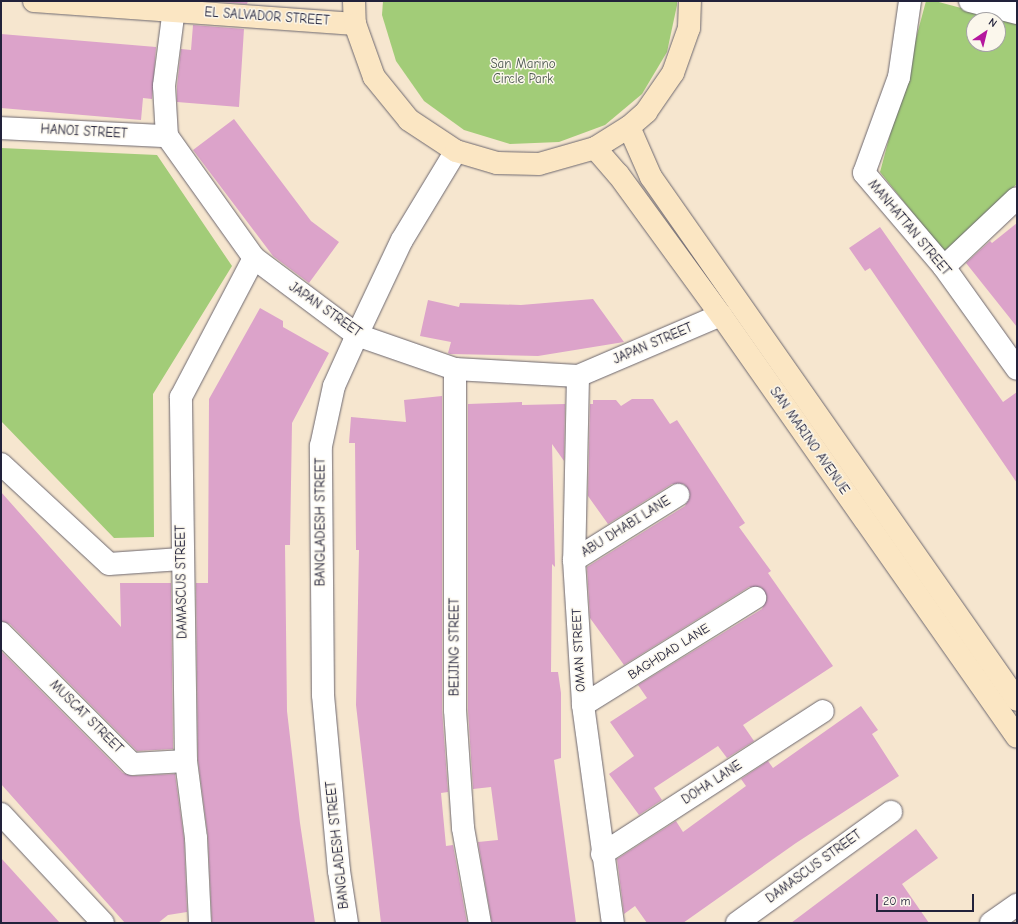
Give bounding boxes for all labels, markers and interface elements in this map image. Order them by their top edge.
street label: EL SALVADOR STREET [204,5,330,29]
north arrow [966,12,1006,52]
text: N [986,15,999,30]
park label: San Marino Circle Park [490,57,556,88]
street label: HANOI STREET [40,122,128,142]
street label: MANHATTAN STREET [864,177,954,279]
street label: JAPAN STREET [286,279,364,341]
street label: JAPAN STREET [611,320,695,368]
street label: SAN MARINO AVENUE [766,384,852,498]
street label: BANGLADESH STREET [313,458,329,586]
street label: ABU DHABI LANE [579,493,673,561]
street label: DAMASCUS STREET [173,525,191,639]
street label: BEIJING STREET [447,598,463,696]
street label: OMAN STREET [569,608,589,692]
street label: BAGHDAD LANE [625,621,713,683]
street label: MUSCAT STREET [46,677,126,757]
street label: DOHA LANE [679,758,745,808]
street label: BANGLADESH STREET [324,780,352,910]
street label: DAMASCUS STREET [763,827,865,907]
scale bar [878,886,976,912]
text: 20 m [883,894,911,908]

